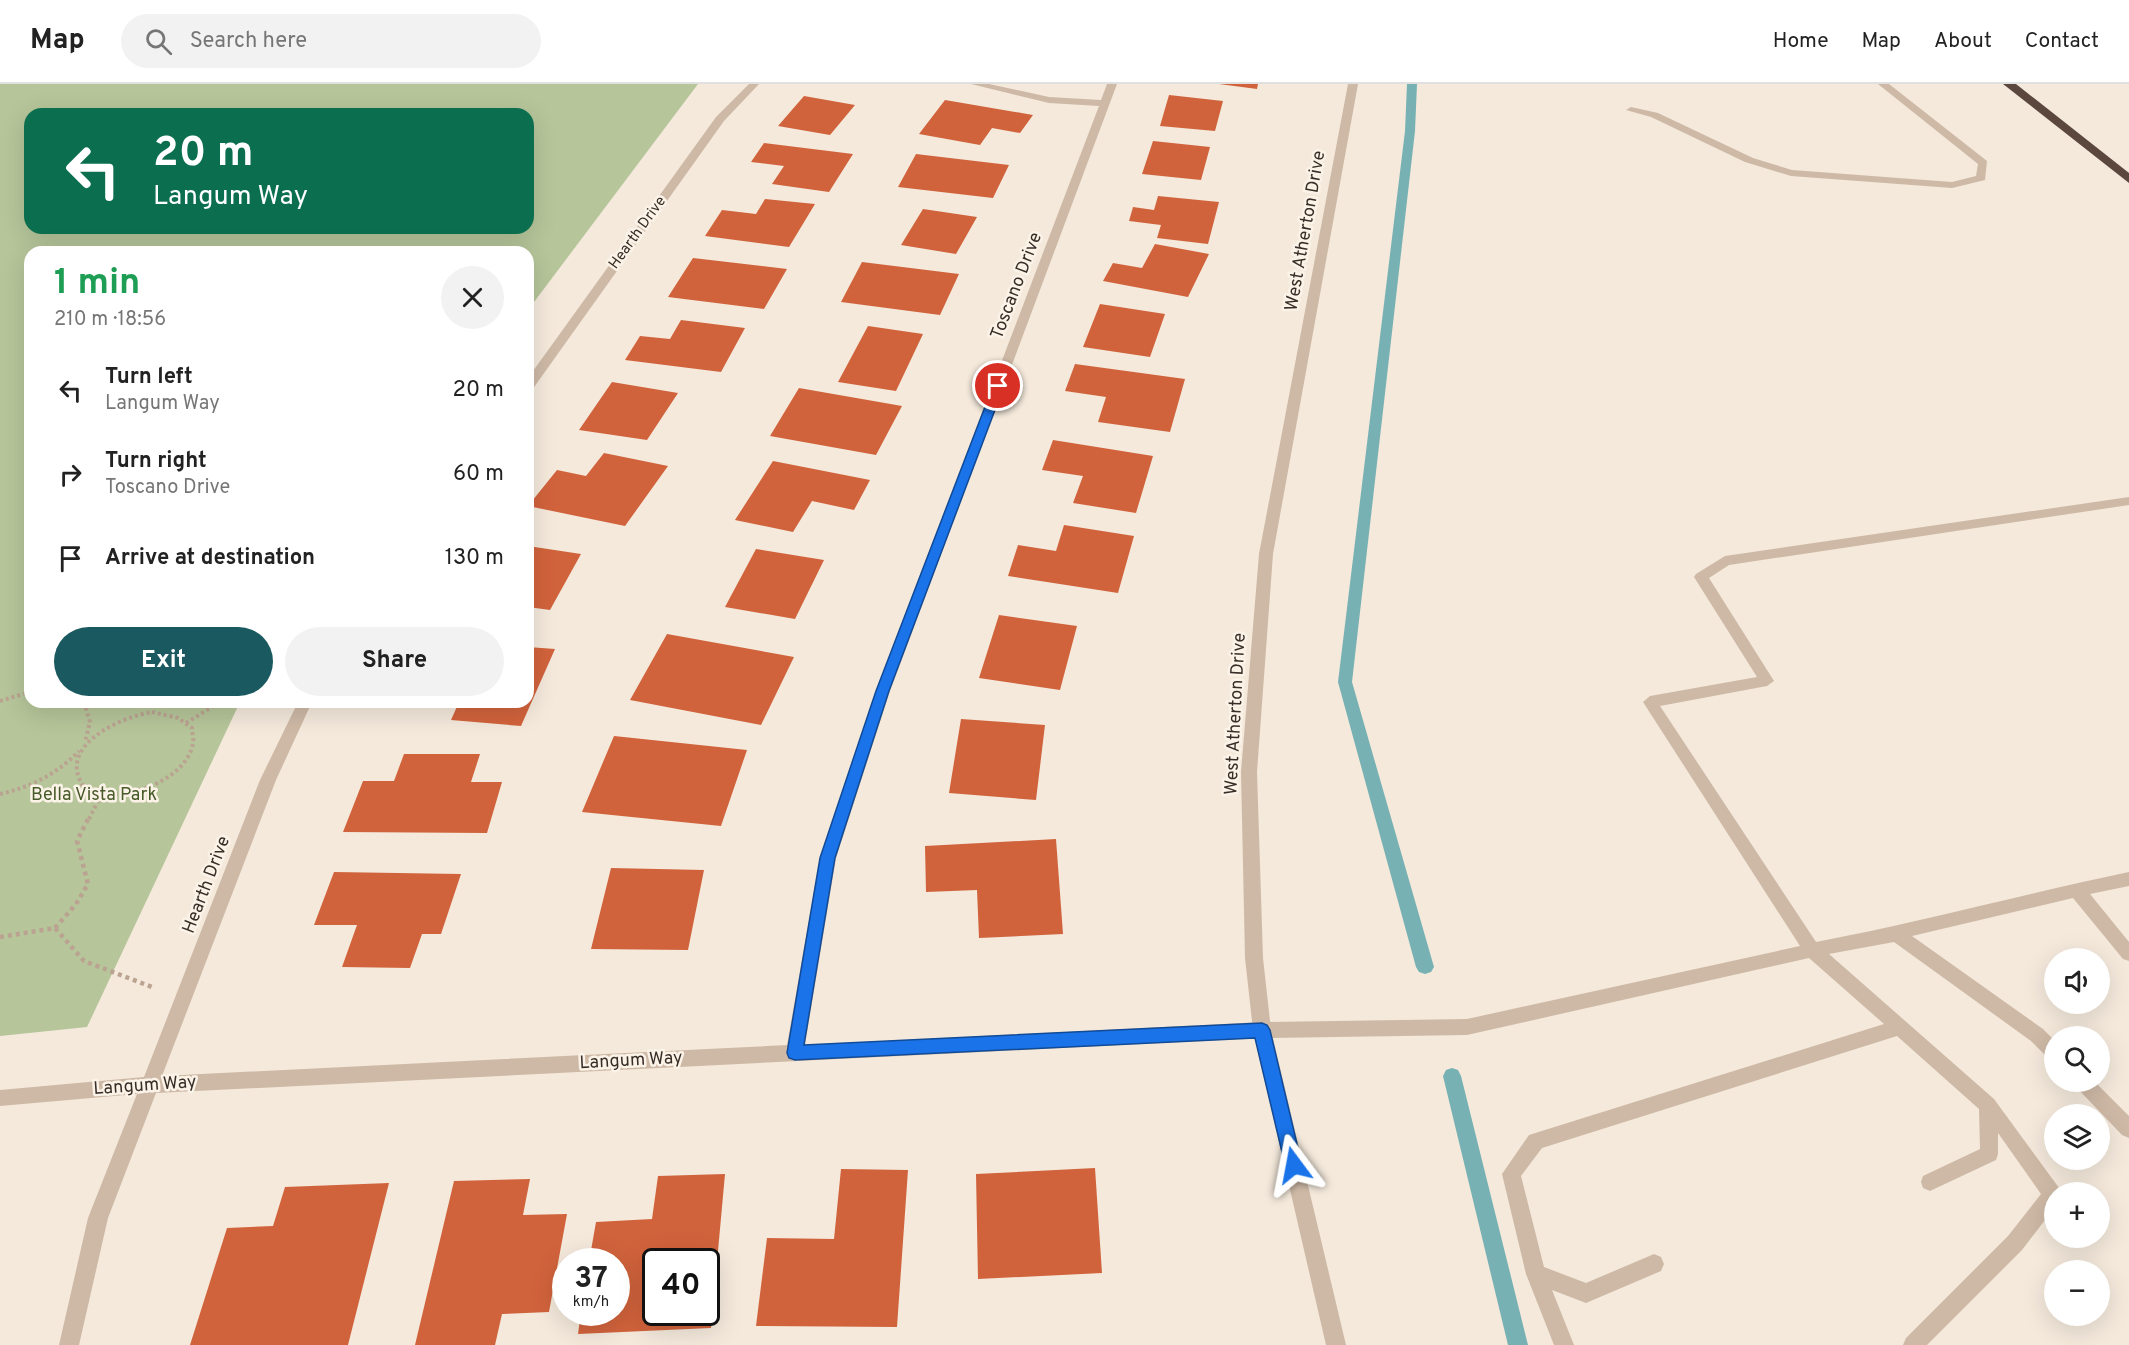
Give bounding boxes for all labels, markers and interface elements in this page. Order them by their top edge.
search box [121,14,541,68]
text: Map [30,23,85,59]
icon: search [142,25,175,58]
text: Search here [190,28,307,55]
text: Home [1773,28,1829,55]
text: Map [1862,28,1901,55]
text: About [1934,28,1992,55]
text: Contact [2025,28,2099,55]
text: 20 m [153,128,254,181]
icon: left [54,132,132,210]
street label: West Atherton Drive [1281,149,1331,313]
text: Langum Way [153,180,308,214]
street label: Hearth Drive [605,193,671,273]
street label: Toscano Drive [986,229,1048,343]
text: 1 min [54,261,140,307]
button: close [441,266,504,329]
text: 210 m · 18:56 [54,307,166,333]
pin [972,360,1023,411]
text: Turn left [105,364,193,391]
icon: arrive [981,369,1014,402]
icon: left [54,374,87,407]
text: 20 m [453,377,504,404]
text: Langum Way [105,391,220,417]
text: Turn right [105,448,207,475]
icon: right [54,458,87,491]
text: 60 m [453,461,504,488]
text: Toscano Drive [105,475,230,501]
icon: arrive [54,542,87,575]
text: Arrive at destination [105,545,315,572]
text: 130 m [445,545,504,572]
button: Exit [54,627,273,696]
button: Share [285,627,504,696]
street label: West Atherton Drive [1220,632,1252,796]
park label: Bella Vista Park [31,784,157,807]
street label: Hearth Drive [178,833,236,937]
map controls [2044,948,2110,1326]
button: sound [2044,948,2110,1014]
button: search [2044,1026,2110,1092]
street label: Langum Way [579,1047,683,1075]
street label: Langum Way [93,1071,197,1101]
button: layers [2044,1104,2110,1170]
position arrow [1262,1133,1326,1197]
button: + [2044,1182,2110,1248]
speed limit sign: 40 [642,1248,720,1326]
button: − [2044,1260,2110,1326]
text: 37 [574,1261,608,1298]
text: km/h [573,1293,609,1312]

